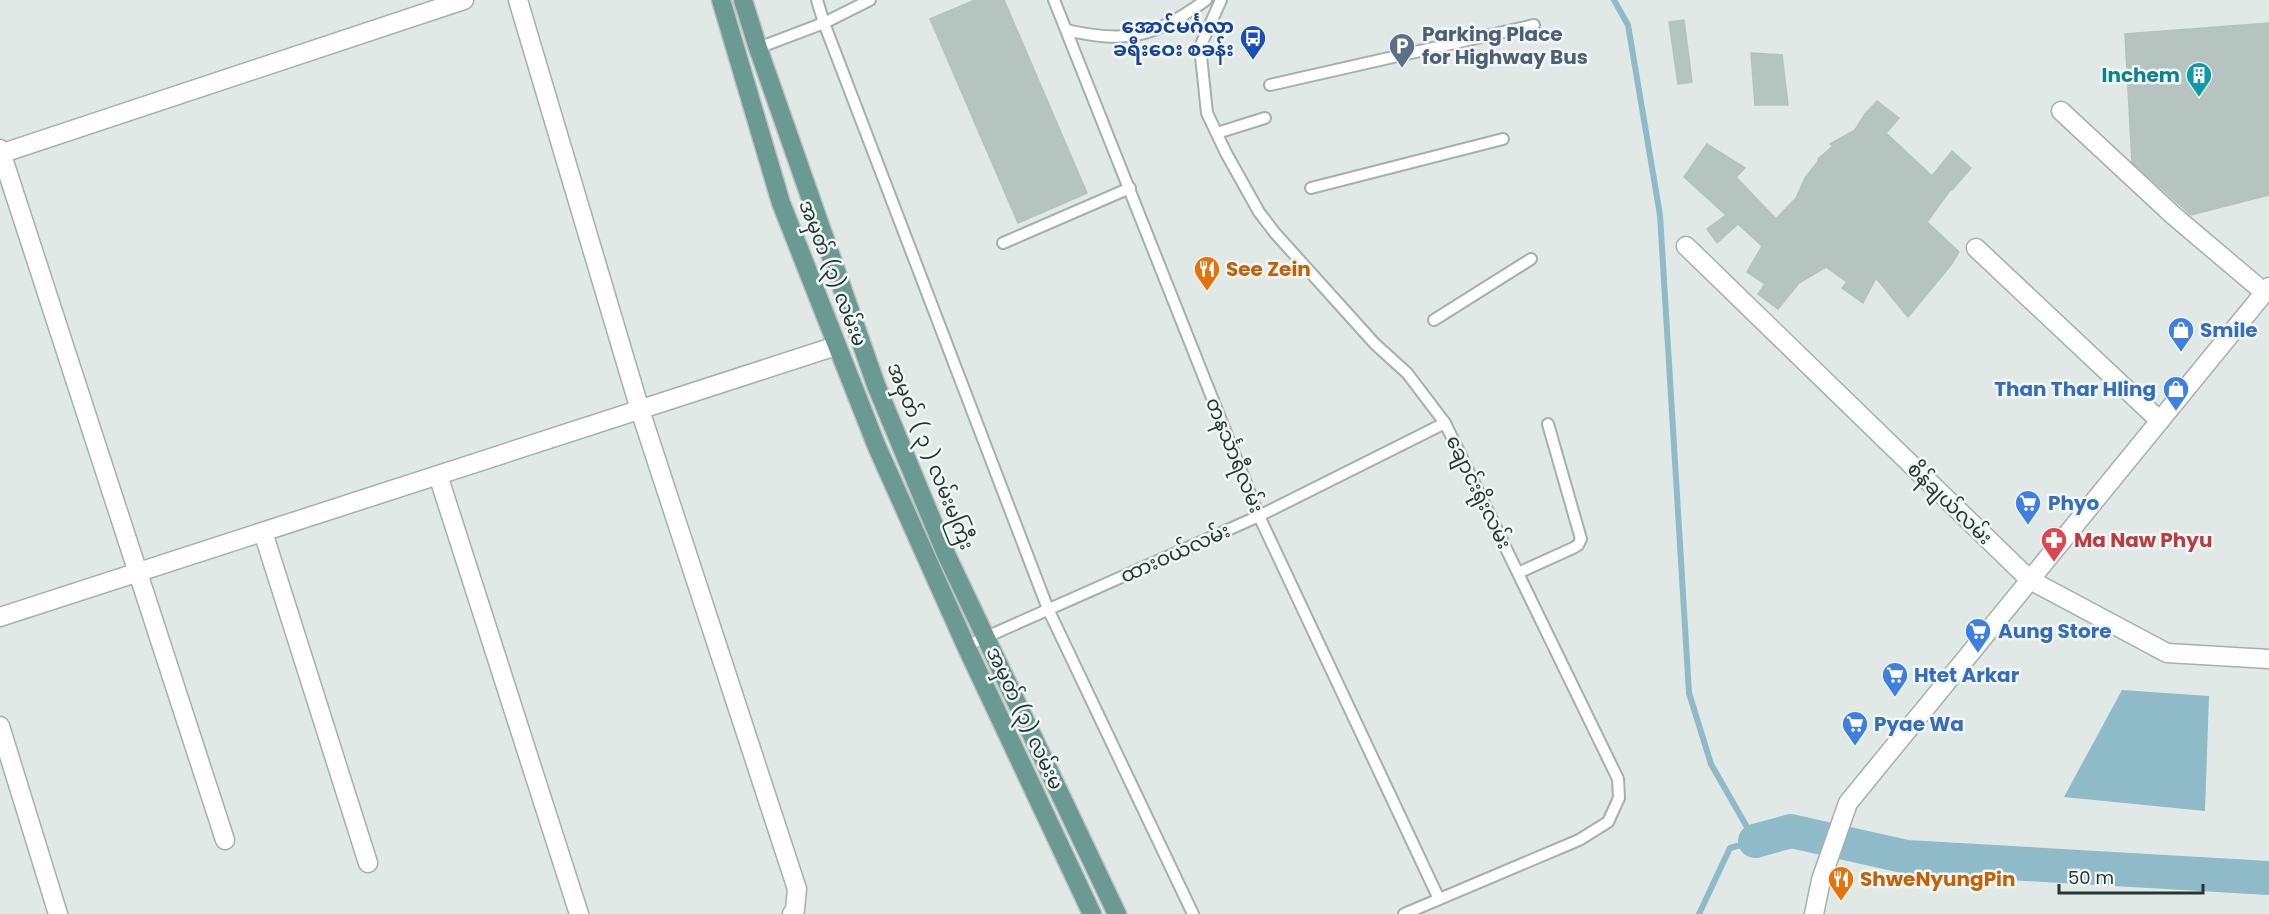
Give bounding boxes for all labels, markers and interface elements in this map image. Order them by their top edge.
place label: အောင်မင်္ဂလာ ခရီးဝေး စခန်း [1113,12,1234,65]
place label: Parking Place for Highway Bus [1422,20,1588,71]
bus stop icon: အောင်မင်္ဂလာ ခရီးဝေး စခန်း [1238,23,1268,61]
parking icon: Parking Place for Highway Bus [1387,31,1417,69]
building icon: Inchem [2184,60,2214,98]
place label: Inchem [2102,61,2180,89]
street label: အမှတ် (၃) လမ်းမ [789,196,874,351]
restaurant icon: See Zein [1192,254,1222,292]
place label: See Zein [1226,255,1311,283]
shop icon: Smile [2166,315,2196,353]
place label: Smile [2200,316,2258,344]
street label: အမှတ် ( ၃ ) လမ်းမကြီး [878,358,981,555]
shop icon: Than Thar Hling [2161,374,2191,412]
place label: Than Thar Hling [1994,375,2156,403]
street label: တနင်္သာရီလမ်း [1197,393,1271,518]
street label: ချောင်းရိုးလမ်း [1437,430,1519,555]
street label: စိန်ချယ်လမ်း [1900,455,1999,552]
supermarket icon: Phyo [2013,488,2043,526]
place label: Phyo [2048,489,2100,517]
street label: ထားဝယ်လမ်း [1116,516,1234,590]
pharmacy icon: Ma Naw Phyu [2039,525,2069,563]
place label: Ma Naw Phyu [2074,526,2212,554]
supermarket icon: Aung Store [1963,616,1993,654]
place label: Aung Store [1998,617,2112,645]
street label: အမှတ် (၃) လမ်းမ [977,642,1070,795]
supermarket icon: Htet Arkar [1880,660,1910,698]
place label: Htet Arkar [1914,661,2020,689]
supermarket icon: Pyae Wa [1840,709,1870,747]
place label: Pyae Wa [1874,710,1964,738]
scale bar [2059,857,2203,895]
restaurant icon: ShweNyungPin [1826,864,1856,902]
place label: ShweNyungPin [1860,865,2016,893]
text: 50 m [2068,865,2114,890]

